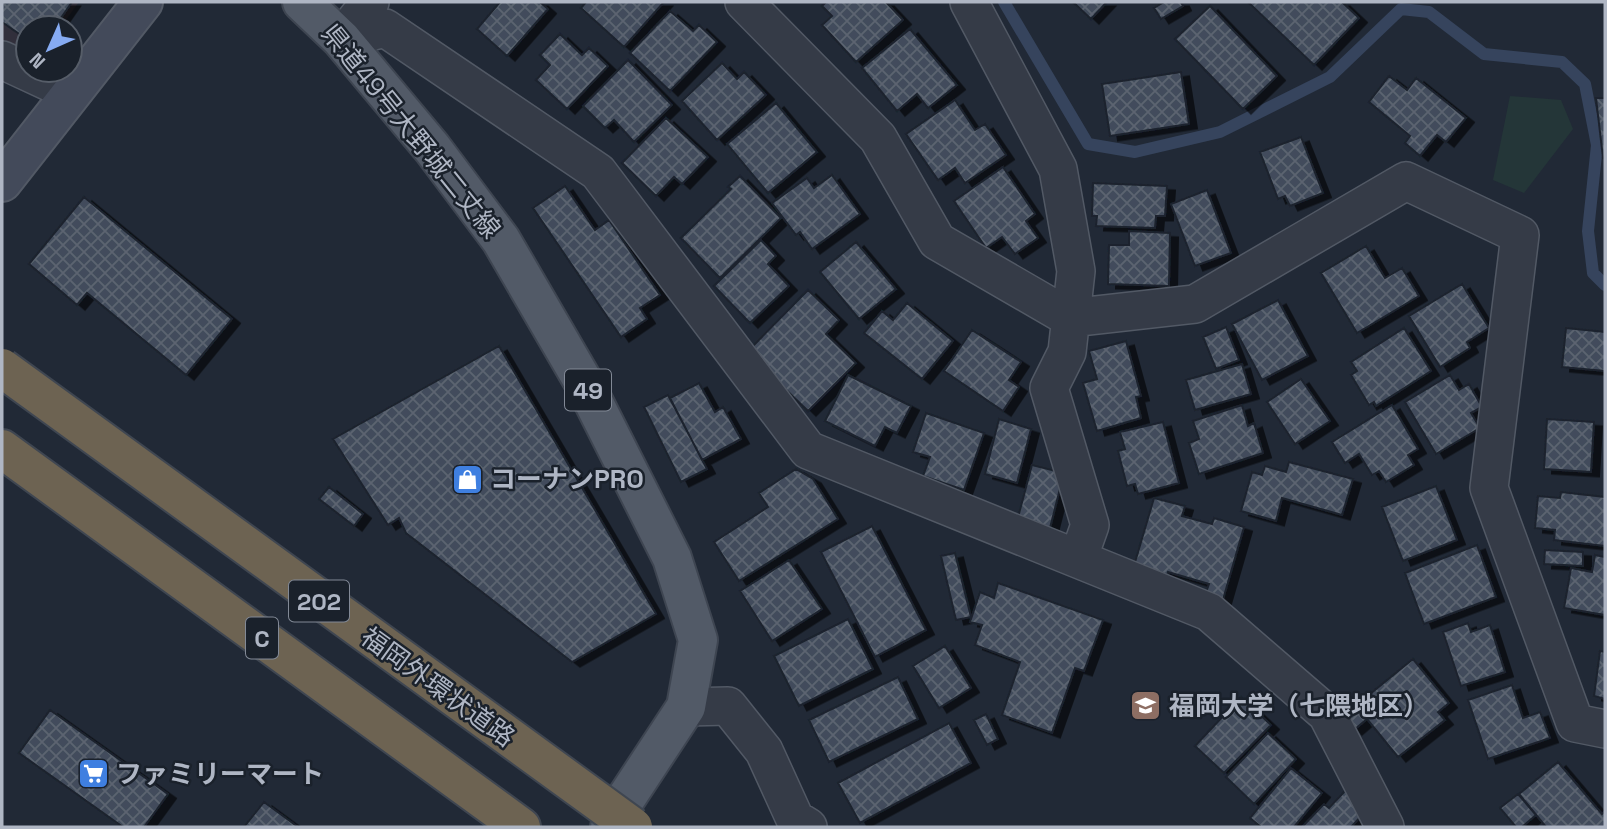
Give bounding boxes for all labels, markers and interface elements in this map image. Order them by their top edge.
north arrow [14,14,84,84]
street label: 県道49号大野城二丈線 [314,17,508,245]
text: N [24,47,51,74]
road number: 49 [565,370,611,410]
shop icon: コーナンPRO [450,462,484,496]
place label: コーナンPRO [490,462,644,496]
road number: 202 [289,580,349,622]
road number: C [246,618,278,658]
street label: 福岡外環状道路 [354,620,522,754]
school or university icon: 福岡大学（七隈地区） [1129,689,1163,723]
place label: 福岡大学（七隈地区） [1169,689,1429,723]
supermarket icon: ファミリーマート [76,757,110,791]
place label: ファミリーマート [116,757,324,791]

